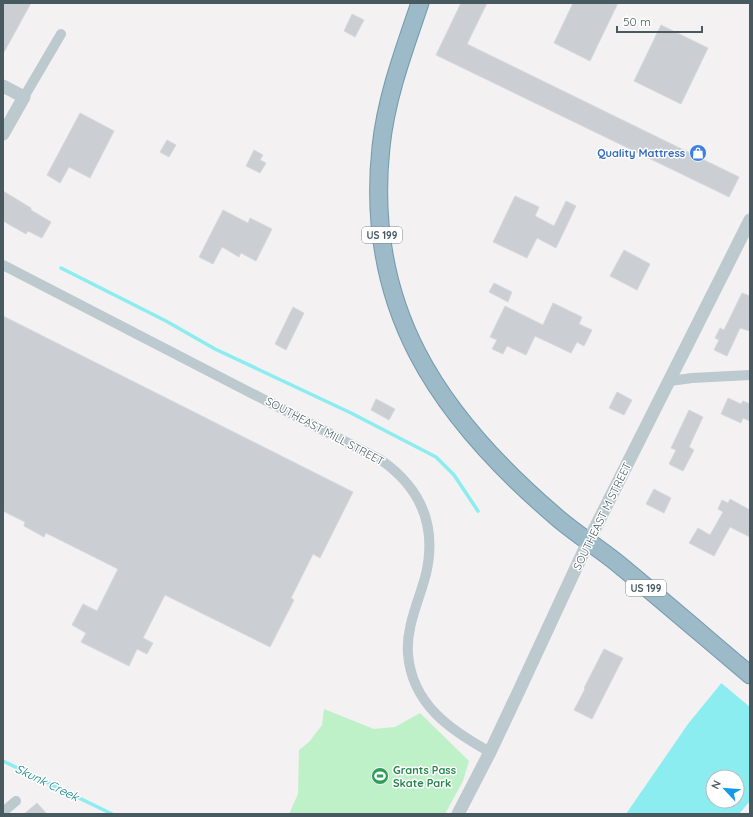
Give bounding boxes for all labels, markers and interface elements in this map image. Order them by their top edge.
scale bar [617,8,702,34]
text: 50 m [623,14,651,29]
shop icon: Quality Mattress [688,143,708,163]
place label: Quality Mattress [597,146,685,160]
road number: US 199 [362,227,402,243]
street label: SOUTHEAST MILL STREET [263,394,387,468]
street label: SOUTHEAST M STREET [570,460,634,572]
road number: US 199 [626,580,666,596]
water label: Skunk Creek [13,761,83,805]
place label: Grants Pass Skate Park [393,763,456,790]
sports icon: Grants Pass Skate Park [370,766,390,786]
north arrow [705,769,745,809]
text: N [708,778,724,791]

